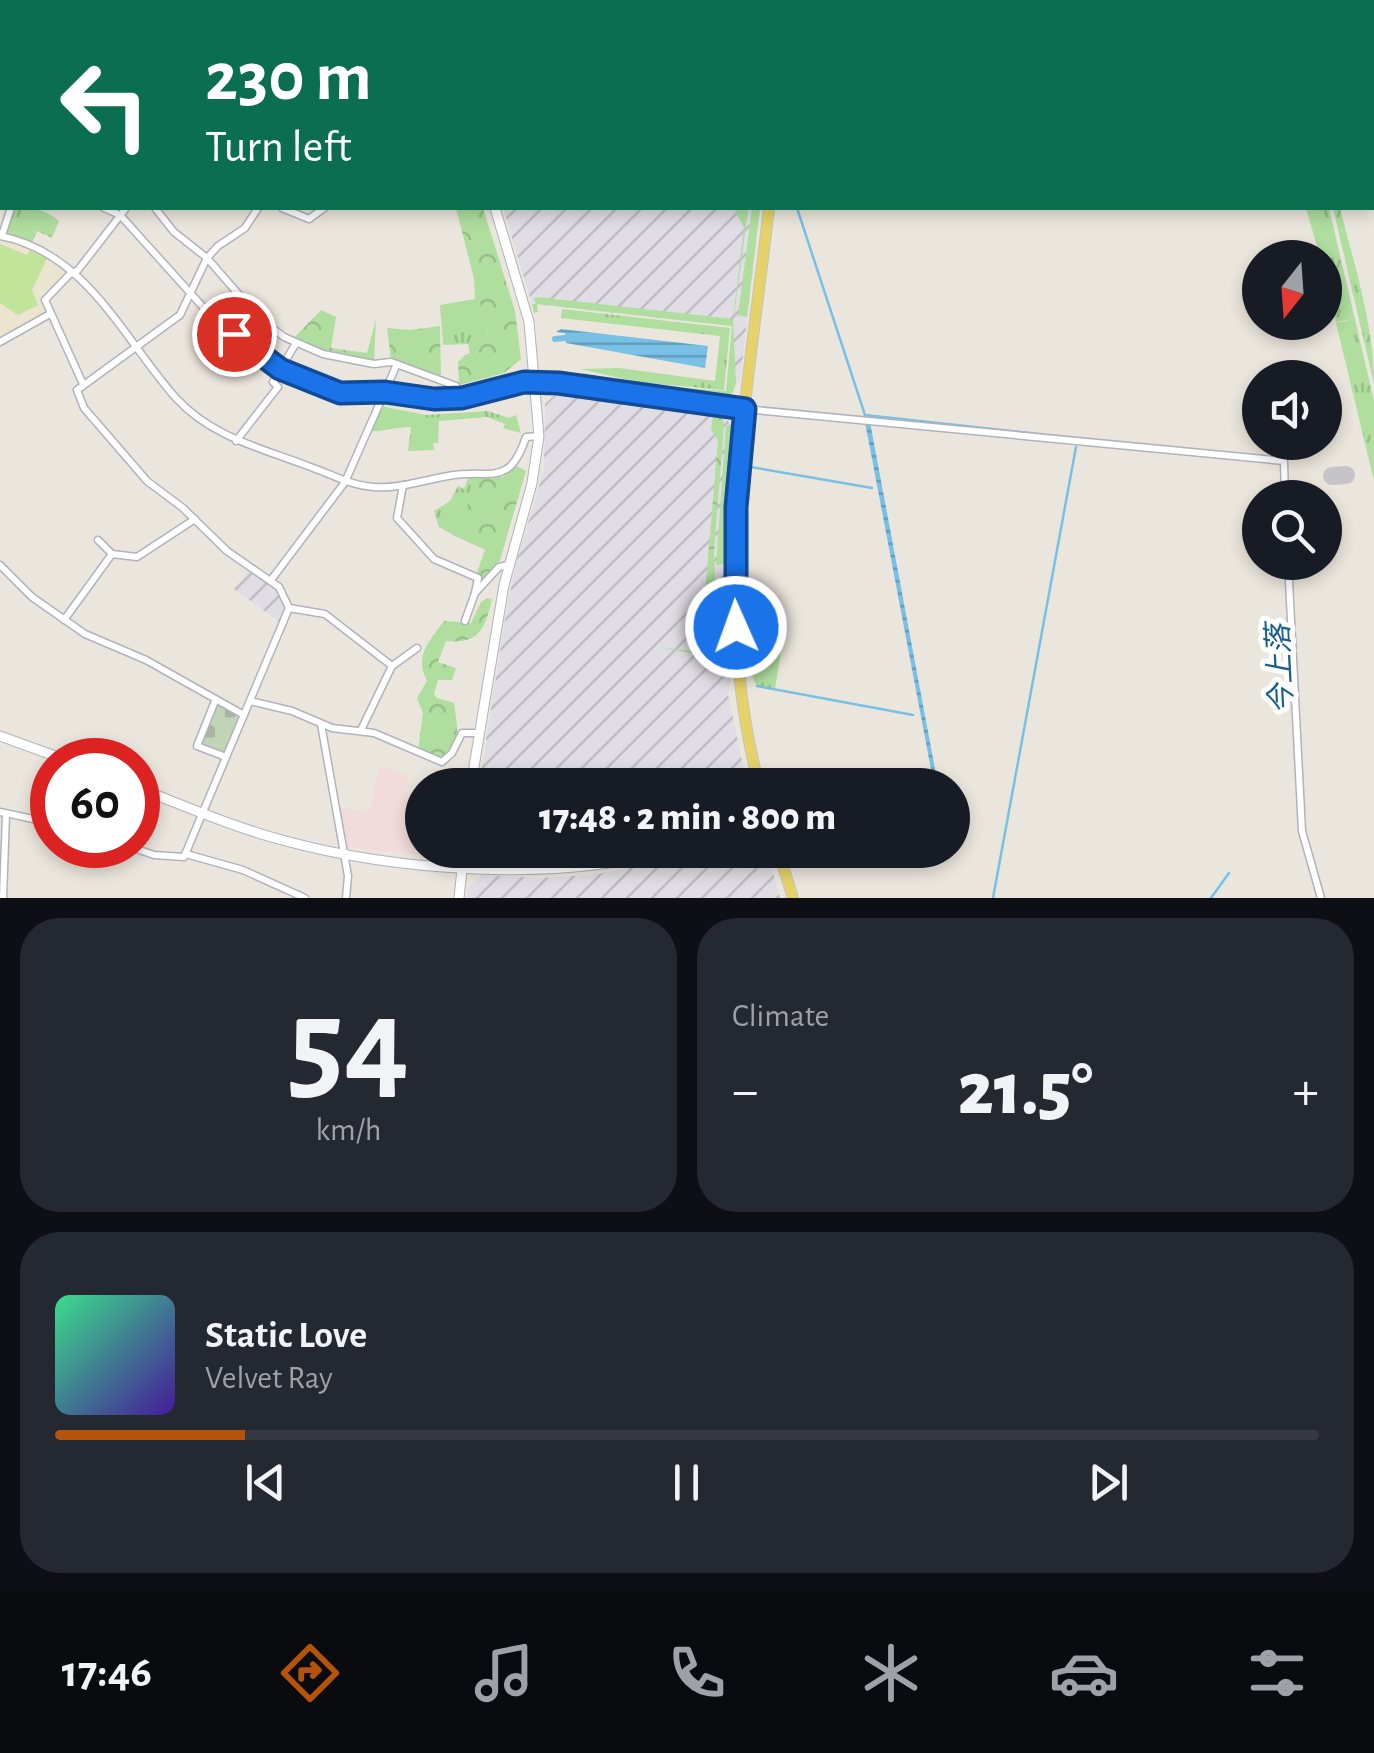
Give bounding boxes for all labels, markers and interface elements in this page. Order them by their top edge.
icon: left [40,40,170,170]
text: 230 m [205,43,372,113]
text: Turn left [205,125,352,170]
north arrow [1242,240,1342,340]
map controls [1242,240,1342,580]
pin [192,292,277,377]
icon: arrive [207,307,262,362]
button: sound [1242,360,1342,460]
button: search [1242,480,1342,580]
position arrow [684,575,788,679]
water label: 今上落 [1261,619,1298,715]
speed limit sign: 60 [30,738,160,868]
text: 17:48 · 2 min · 800 m [539,799,836,837]
text: 54 [288,981,409,1111]
text: Climate [732,1000,829,1032]
text: 21.5° [958,1053,1093,1128]
text: − [732,1064,758,1119]
text: + [1293,1064,1319,1119]
text: km/h [315,1114,382,1146]
text: Static Love [205,1317,367,1355]
text: Velvet Ray [205,1362,333,1394]
icon: previous [238,1455,293,1510]
icon: pause [659,1455,714,1510]
icon: next [1081,1455,1136,1510]
icon: directions [275,1638,345,1708]
icon: music [469,1638,539,1708]
icon: phone [662,1638,732,1708]
icon: climate [856,1638,926,1708]
icon: car [1049,1638,1119,1708]
icon: filters [1242,1638,1312,1708]
text: 17:46 [62,1650,152,1695]

